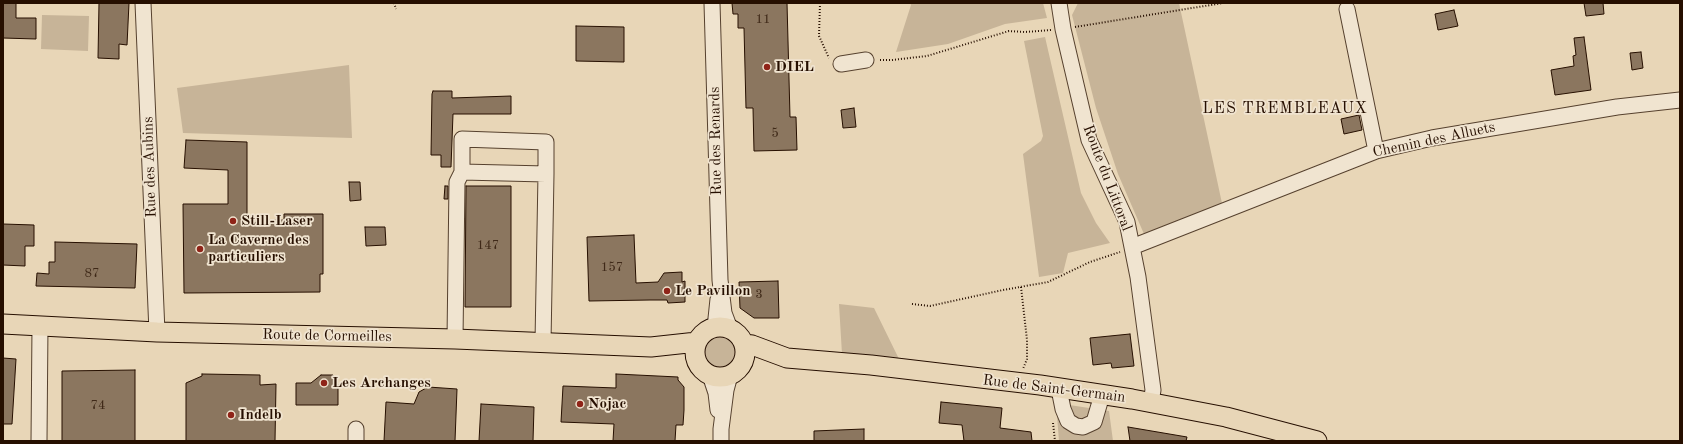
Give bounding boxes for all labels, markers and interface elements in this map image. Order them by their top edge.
house number: 11 [755,12,771,28]
place label: DIEL [775,58,814,76]
marker: DIEL [762,62,772,72]
street label: Rue des Renards [706,86,726,196]
district label: LES TREMBLEAUX [1202,99,1368,119]
street label: Rue des Aubins [139,116,161,218]
street label: Chemin des Alluets [1371,118,1497,162]
street label: Route du Littoral [1078,122,1136,234]
house number: 5 [771,126,779,142]
place label: Still-Laser [241,212,313,230]
marker: Still-Laser [228,216,238,226]
place label: La Caverne des particuliers [208,231,309,266]
house number: 147 [477,238,499,254]
marker: La Caverne des particuliers [195,244,205,254]
house number: 157 [601,260,623,276]
house number: 87 [84,266,100,282]
place label: Le Pavillon [675,282,751,300]
marker: Le Pavillon [662,286,672,296]
house number: 3 [755,287,763,303]
street label: Route de Cormeilles [262,326,392,346]
street label: Rue de Saint-Germain [982,371,1126,407]
place label: Les Archanges [332,374,431,392]
marker: Les Archanges [319,378,329,388]
place label: Nojac [588,395,626,413]
house number: 74 [90,398,106,414]
marker: Nojac [575,399,585,409]
place label: Indelb [239,406,282,424]
marker: Indelb [226,410,236,420]

